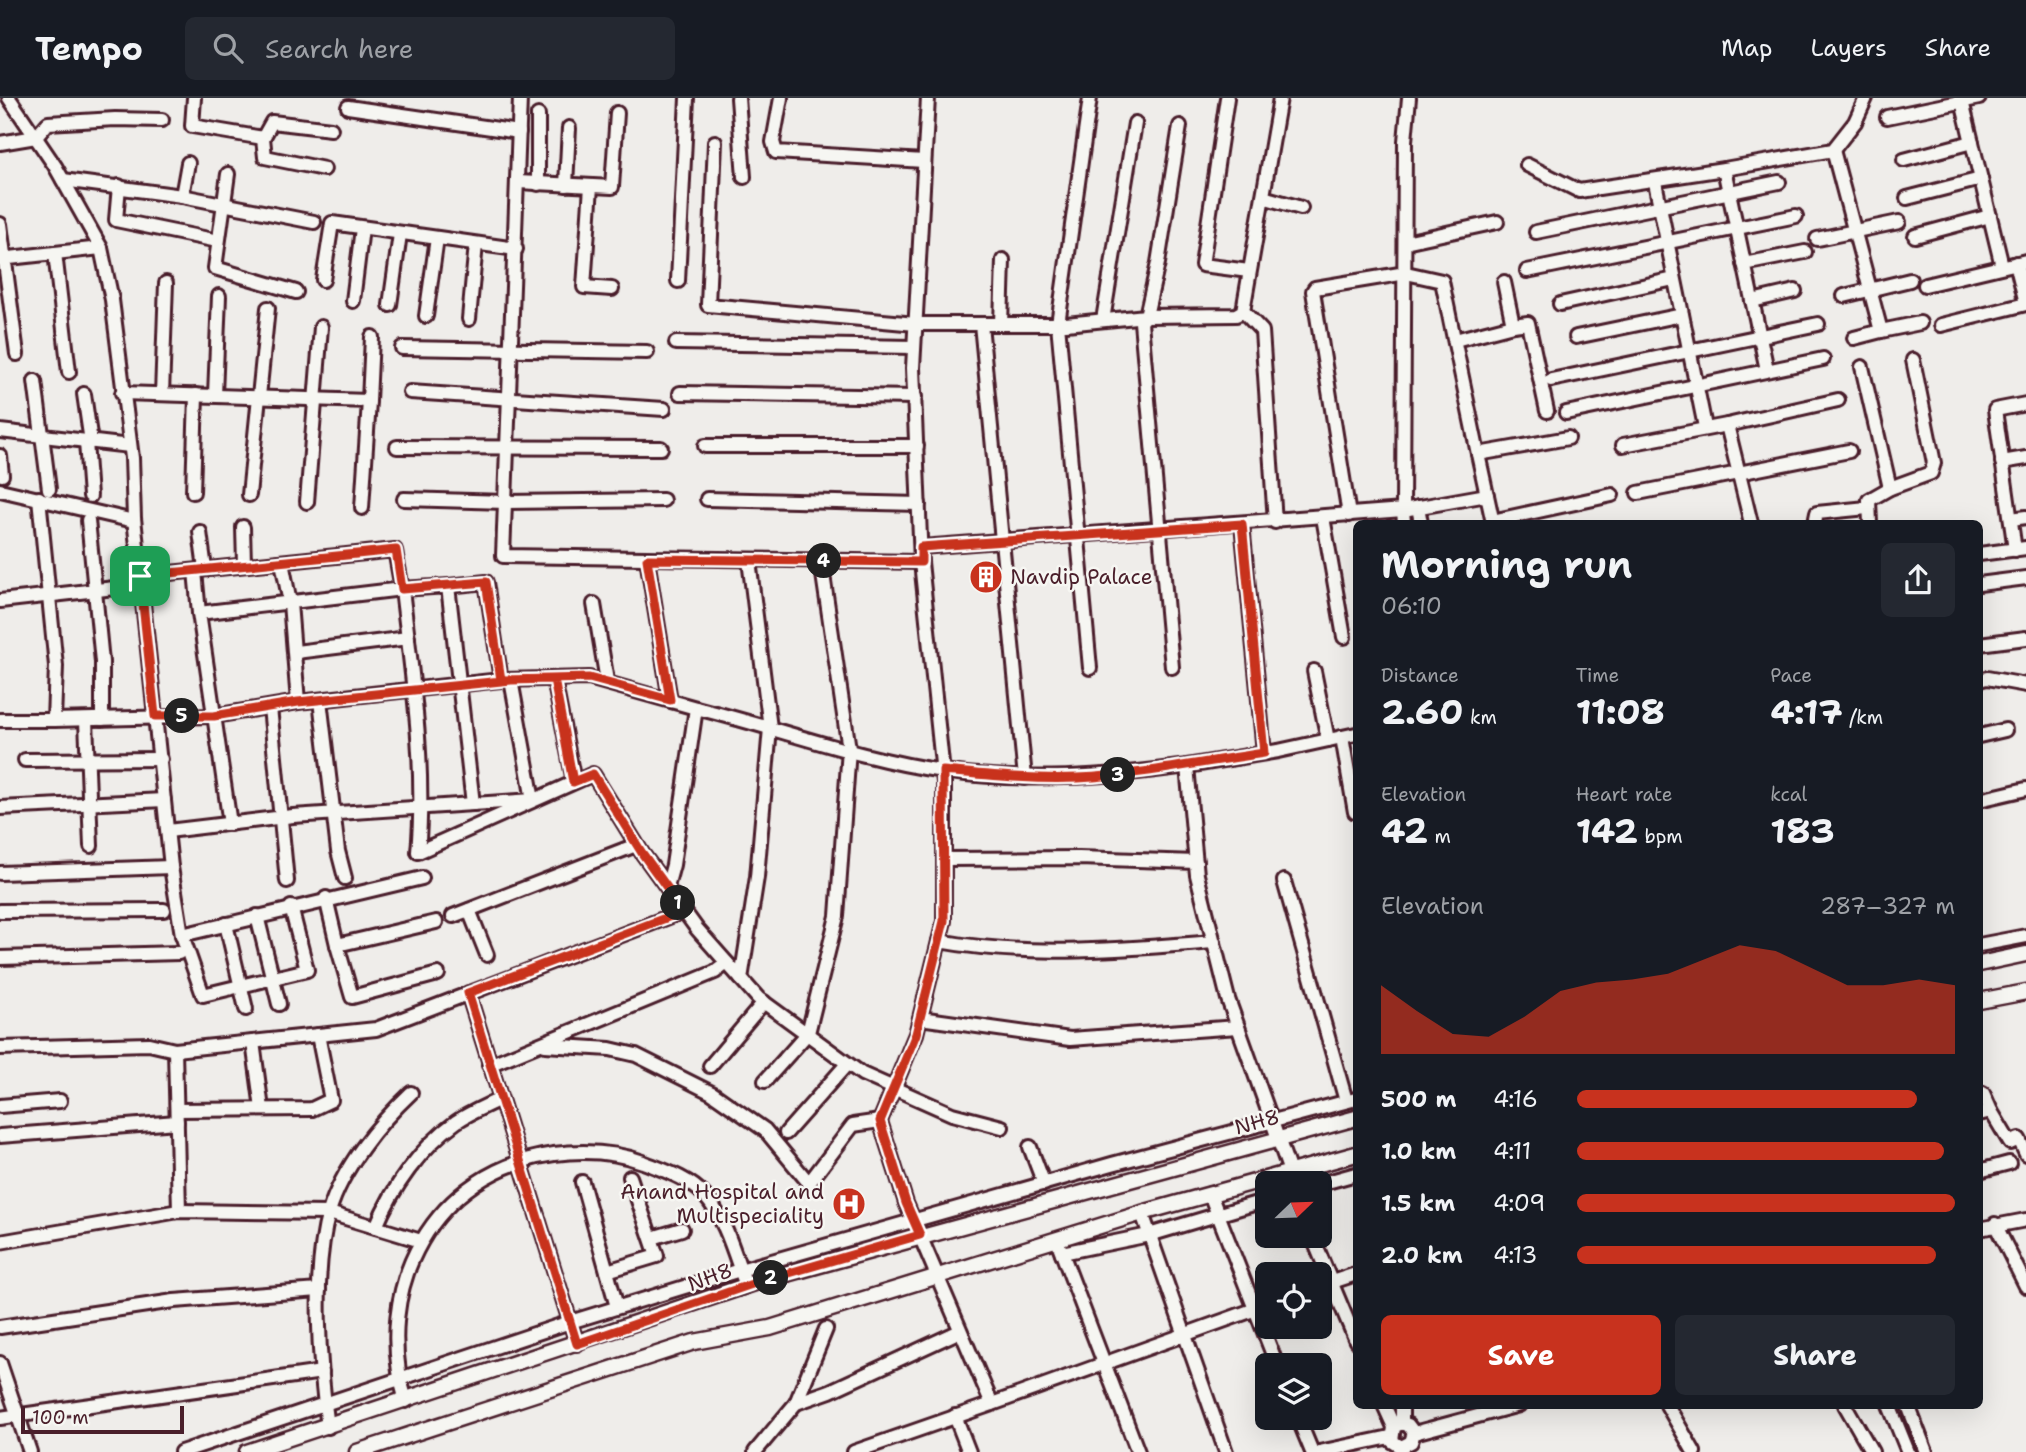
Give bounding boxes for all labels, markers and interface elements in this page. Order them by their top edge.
search box [185,17,675,80]
text: Tempo [35,26,143,71]
icon: search [209,29,247,67]
text: Search here [265,31,414,66]
text: Map [1721,32,1772,64]
text: Layers [1810,32,1887,64]
text: Share [1925,32,1991,64]
text: Morning run [1381,539,1632,590]
button: share [1881,543,1955,617]
pin: 4 [806,544,842,578]
pin [110,546,170,606]
text: 4 [817,548,830,573]
icon: arrive [121,557,159,595]
building icon: Navdip Palace [967,558,1005,596]
place label: Navdip Palace [1010,563,1153,591]
text: 06:10 [1381,591,1442,621]
text: Distance [1381,663,1459,688]
text: Time [1576,663,1619,688]
text: Pace [1770,663,1812,688]
text: 2.60 [1381,688,1463,735]
text: 11:08 [1576,688,1665,735]
text: 4:17 [1770,688,1843,735]
pin: 5 [164,698,200,734]
text: 5 [176,703,187,728]
text: km [1463,705,1497,730]
text: /km [1843,705,1883,730]
pin: 3 [1100,758,1136,792]
text: 3 [1111,762,1124,787]
text: Elevation [1381,782,1466,807]
text: Heart rate [1576,782,1672,807]
text: kcal [1770,782,1807,807]
text: 42 [1381,807,1428,854]
text: 142 [1576,807,1638,854]
text: 183 [1770,807,1835,854]
text: m [1428,824,1451,849]
text: bpm [1638,824,1683,849]
pin: 1 [660,886,696,920]
text: 1 [673,890,682,915]
text: Elevation [1381,891,1484,921]
text: 287–327 m [1820,891,1955,921]
text: 500 m [1381,1084,1456,1114]
text: 4:16 [1493,1084,1538,1114]
street label: NH8 [1231,1103,1283,1141]
text: 1.0 km [1381,1136,1456,1166]
text: 4:11 [1493,1136,1531,1166]
north arrow [1255,1171,1332,1248]
map controls [1255,1171,1332,1430]
place label: Anand Hospital and Multispeciality [620,1178,824,1230]
hospital icon: Anand Hospital and Multispeciality [830,1185,868,1223]
text: 1.5 km [1381,1188,1455,1218]
text: 4:09 [1493,1188,1545,1218]
text: 2.0 km [1381,1240,1463,1270]
text: 4:13 [1493,1240,1537,1270]
street label: NH8 [684,1256,736,1298]
pin: 2 [754,1260,788,1296]
button: locate [1255,1262,1332,1339]
text: 2 [764,1265,777,1290]
button: Save [1381,1315,1661,1395]
button: Share [1675,1315,1955,1395]
button: layers [1255,1353,1332,1430]
scale bar [21,1403,184,1435]
text: 100 m [32,1405,89,1430]

